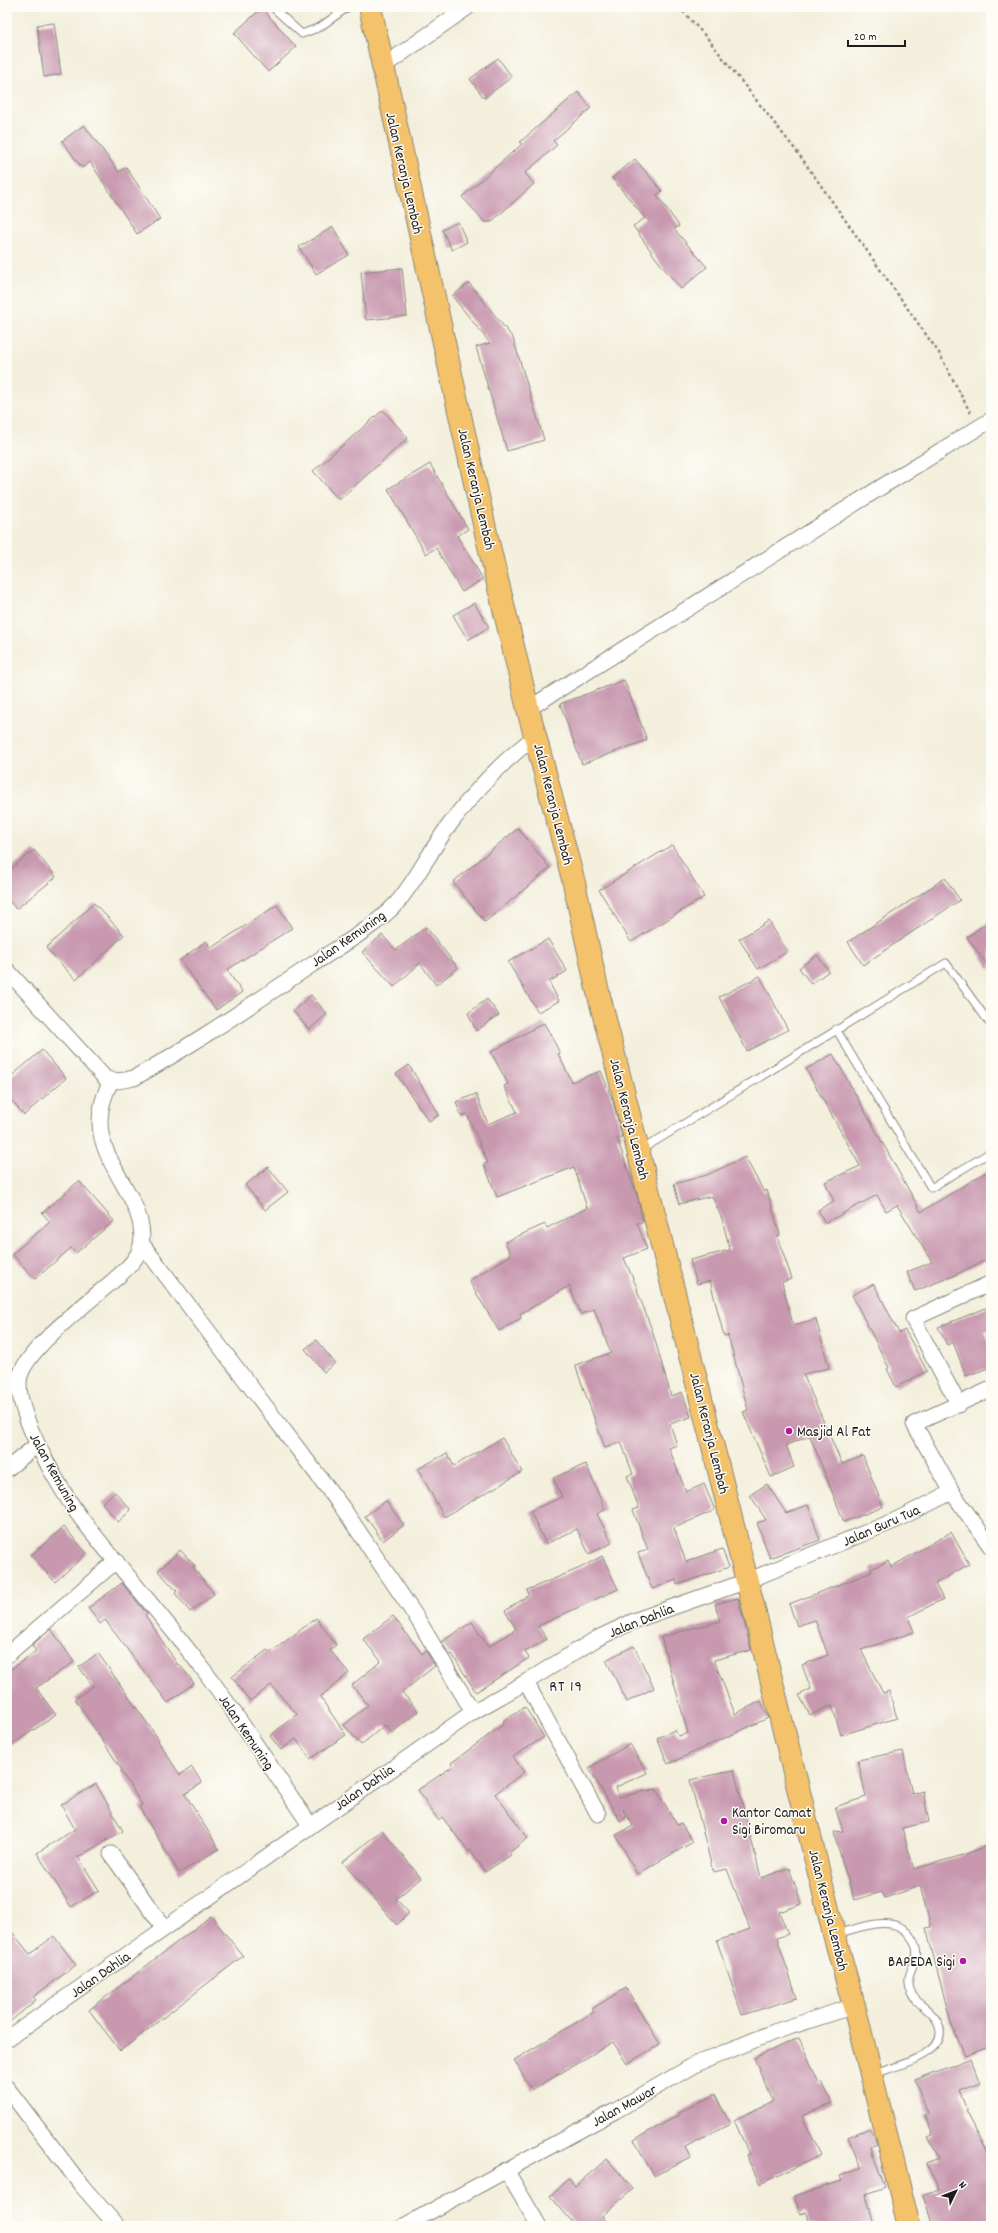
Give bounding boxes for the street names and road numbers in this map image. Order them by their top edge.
street label: Jalan Keranja Lembah [378,110,428,237]
street label: Jalan Keranja Lembah [450,426,500,553]
street label: Jalan Keranja Lembah [526,741,578,868]
street label: Jalan Kemuning [307,906,391,974]
street label: Jalan Keranja Lembah [602,1056,654,1183]
street label: Jalan Keranja Lembah [682,1370,734,1497]
street label: Jalan Kemuning [23,1430,84,1516]
street label: Jalan Guru Tua [840,1500,925,1554]
street label: Jalan Dahlia [606,1598,678,1645]
street label: Jalan Kemuning [212,1691,279,1775]
street label: Jalan Dahlia [331,1759,400,1817]
street label: Jalan Keranja Lembah [801,1847,853,1974]
street label: Jalan Dahlia [67,1946,136,2004]
street label: Jalan Mawar [588,2080,662,2134]

